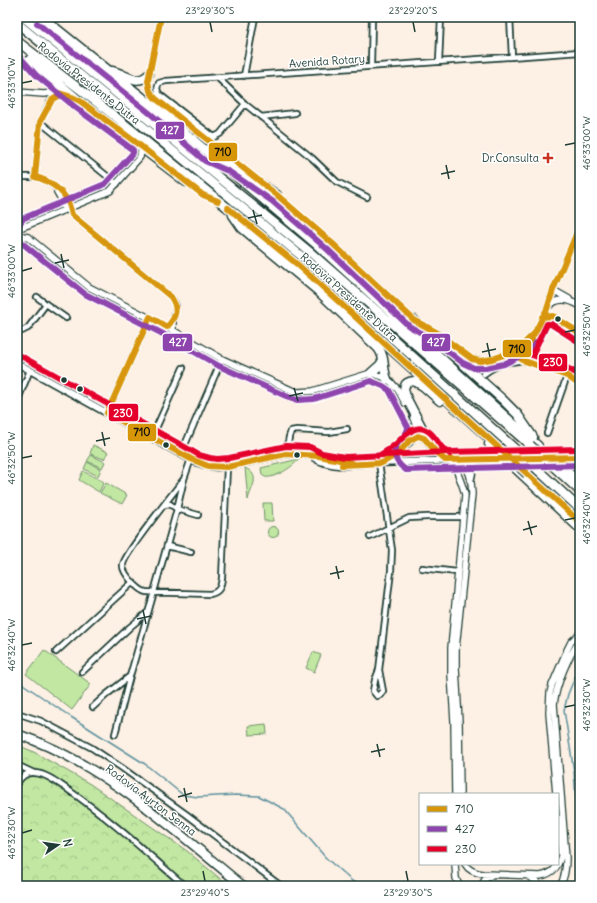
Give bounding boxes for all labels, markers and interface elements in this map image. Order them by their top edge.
text: 23°29'30"S [186,4,235,17]
text: 23°29'20"S [389,4,438,17]
street label: Rodovia Presidente Dutra [35,39,143,127]
street label: Avenida Rotary [289,51,365,71]
text: 46°33'10"W [5,57,18,109]
text: 46°33'00"W [580,116,593,170]
line badge: 427 [155,121,185,140]
text: 427 [161,123,179,137]
line badge: 710 [208,142,238,162]
text: 710 [215,145,232,159]
place label: Dr.Consulta [482,151,539,165]
marker: Dr.Consulta [542,152,554,164]
text: 46°33'00"W [5,244,18,298]
street label: Rodovia Presidente Dutra [298,250,400,344]
text: 46°32'50"W [580,304,593,356]
unlabelled marker [553,314,563,324]
line badge: 427 [162,333,193,352]
line badge: 427 [421,333,451,352]
text: 427 [169,335,187,349]
text: 427 [427,335,445,349]
line badge: 710 [502,339,532,358]
text: 710 [509,342,526,356]
line badge: 230 [538,353,568,372]
text: 230 [543,355,563,369]
unlabelled marker [59,375,69,385]
unlabelled marker [75,384,85,394]
line badge: 230 [108,403,139,422]
text: 230 [113,406,133,420]
line badge: 710 [127,423,157,442]
text: 710 [134,425,151,439]
text: 46°32'50"W [5,432,18,484]
unlabelled marker [161,440,171,450]
unlabelled marker [292,450,302,460]
text: 46°32'40"W [580,492,593,544]
text: 46°32'40"W [5,619,18,671]
text: 46°32'30"W [580,679,593,731]
street label: Rodovia Ayrton Senna [103,761,199,839]
legend [419,793,559,865]
text: 710 [455,801,474,816]
text: 46°32'30"W [5,807,18,859]
text: 427 [455,821,475,836]
north arrow [38,825,78,865]
text: N [60,837,75,848]
text: 230 [455,841,476,856]
text: 23°29'40"S [181,886,230,899]
text: 23°29'30"S [384,886,433,899]

